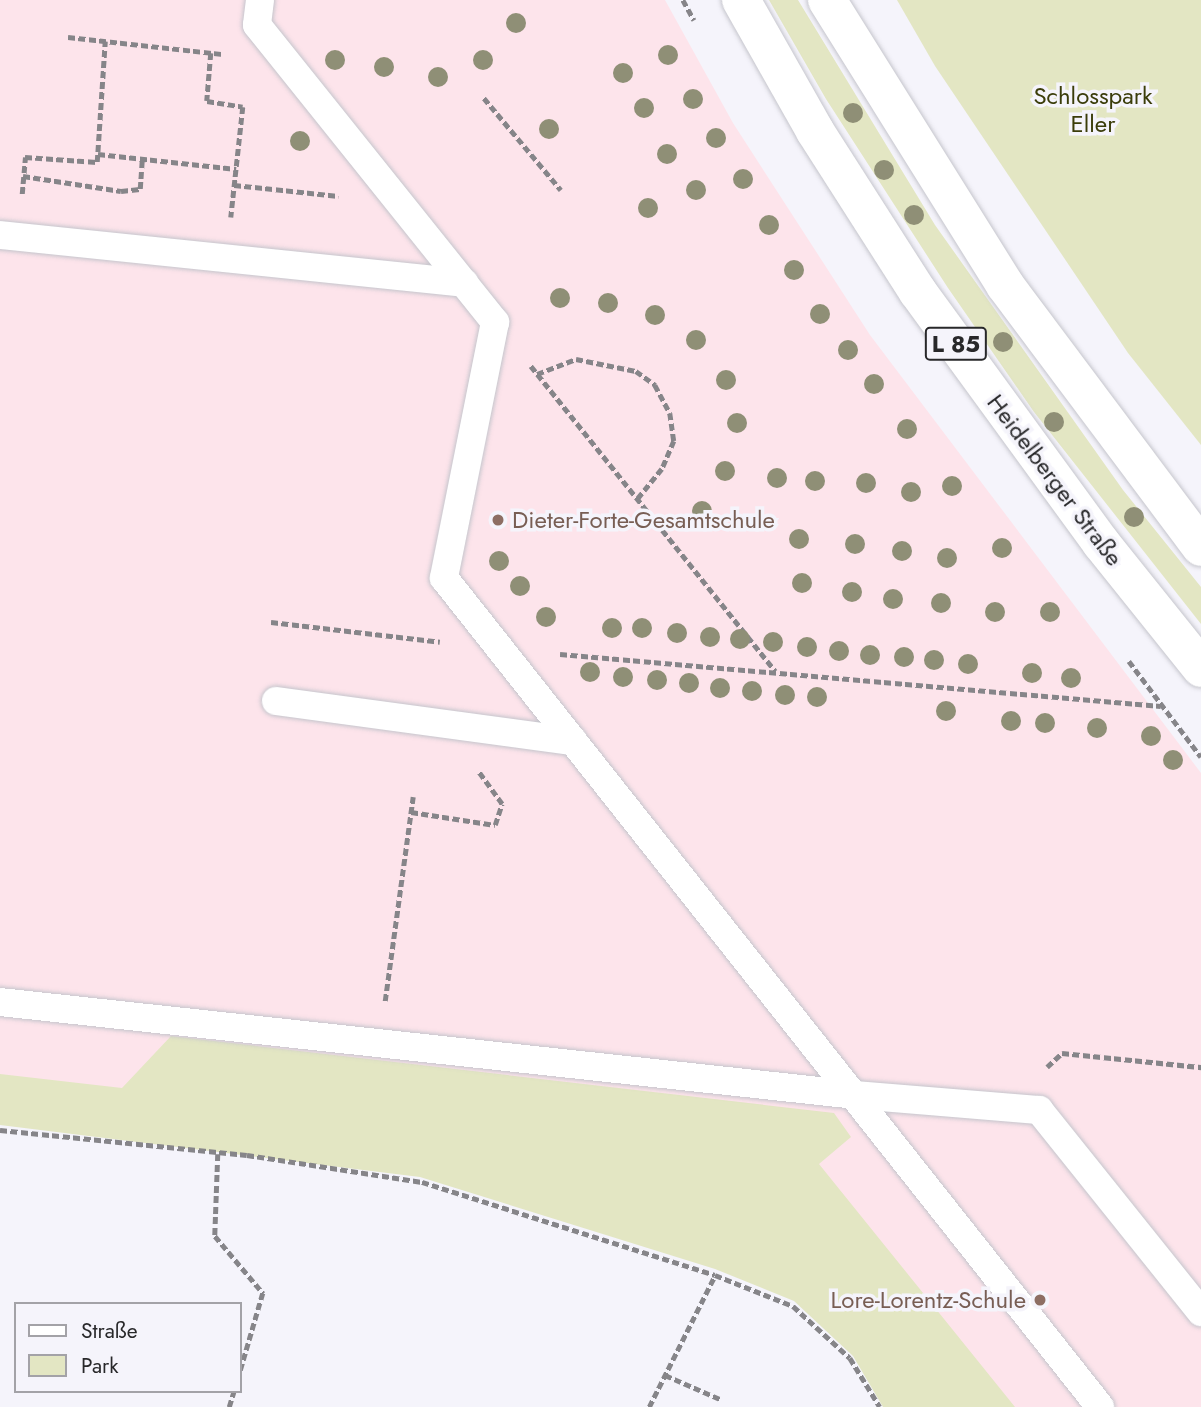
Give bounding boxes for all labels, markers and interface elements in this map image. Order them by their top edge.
park label: Schlosspark Eller [1033,82,1153,138]
road number: L 85 [925,324,988,364]
street label: Heidelberger Straße [981,389,1129,571]
place label: Dieter-Forte-Gesamtschule [512,506,775,534]
marker: Dieter-Forte-Gesamtschule [490,512,506,528]
place label: Lore-Lorentz-Schule [831,1286,1026,1314]
marker: Lore-Lorentz-Schule [1032,1292,1048,1308]
legend [14,1302,242,1393]
text: Straße [81,1316,138,1346]
text: Park [81,1351,118,1381]

